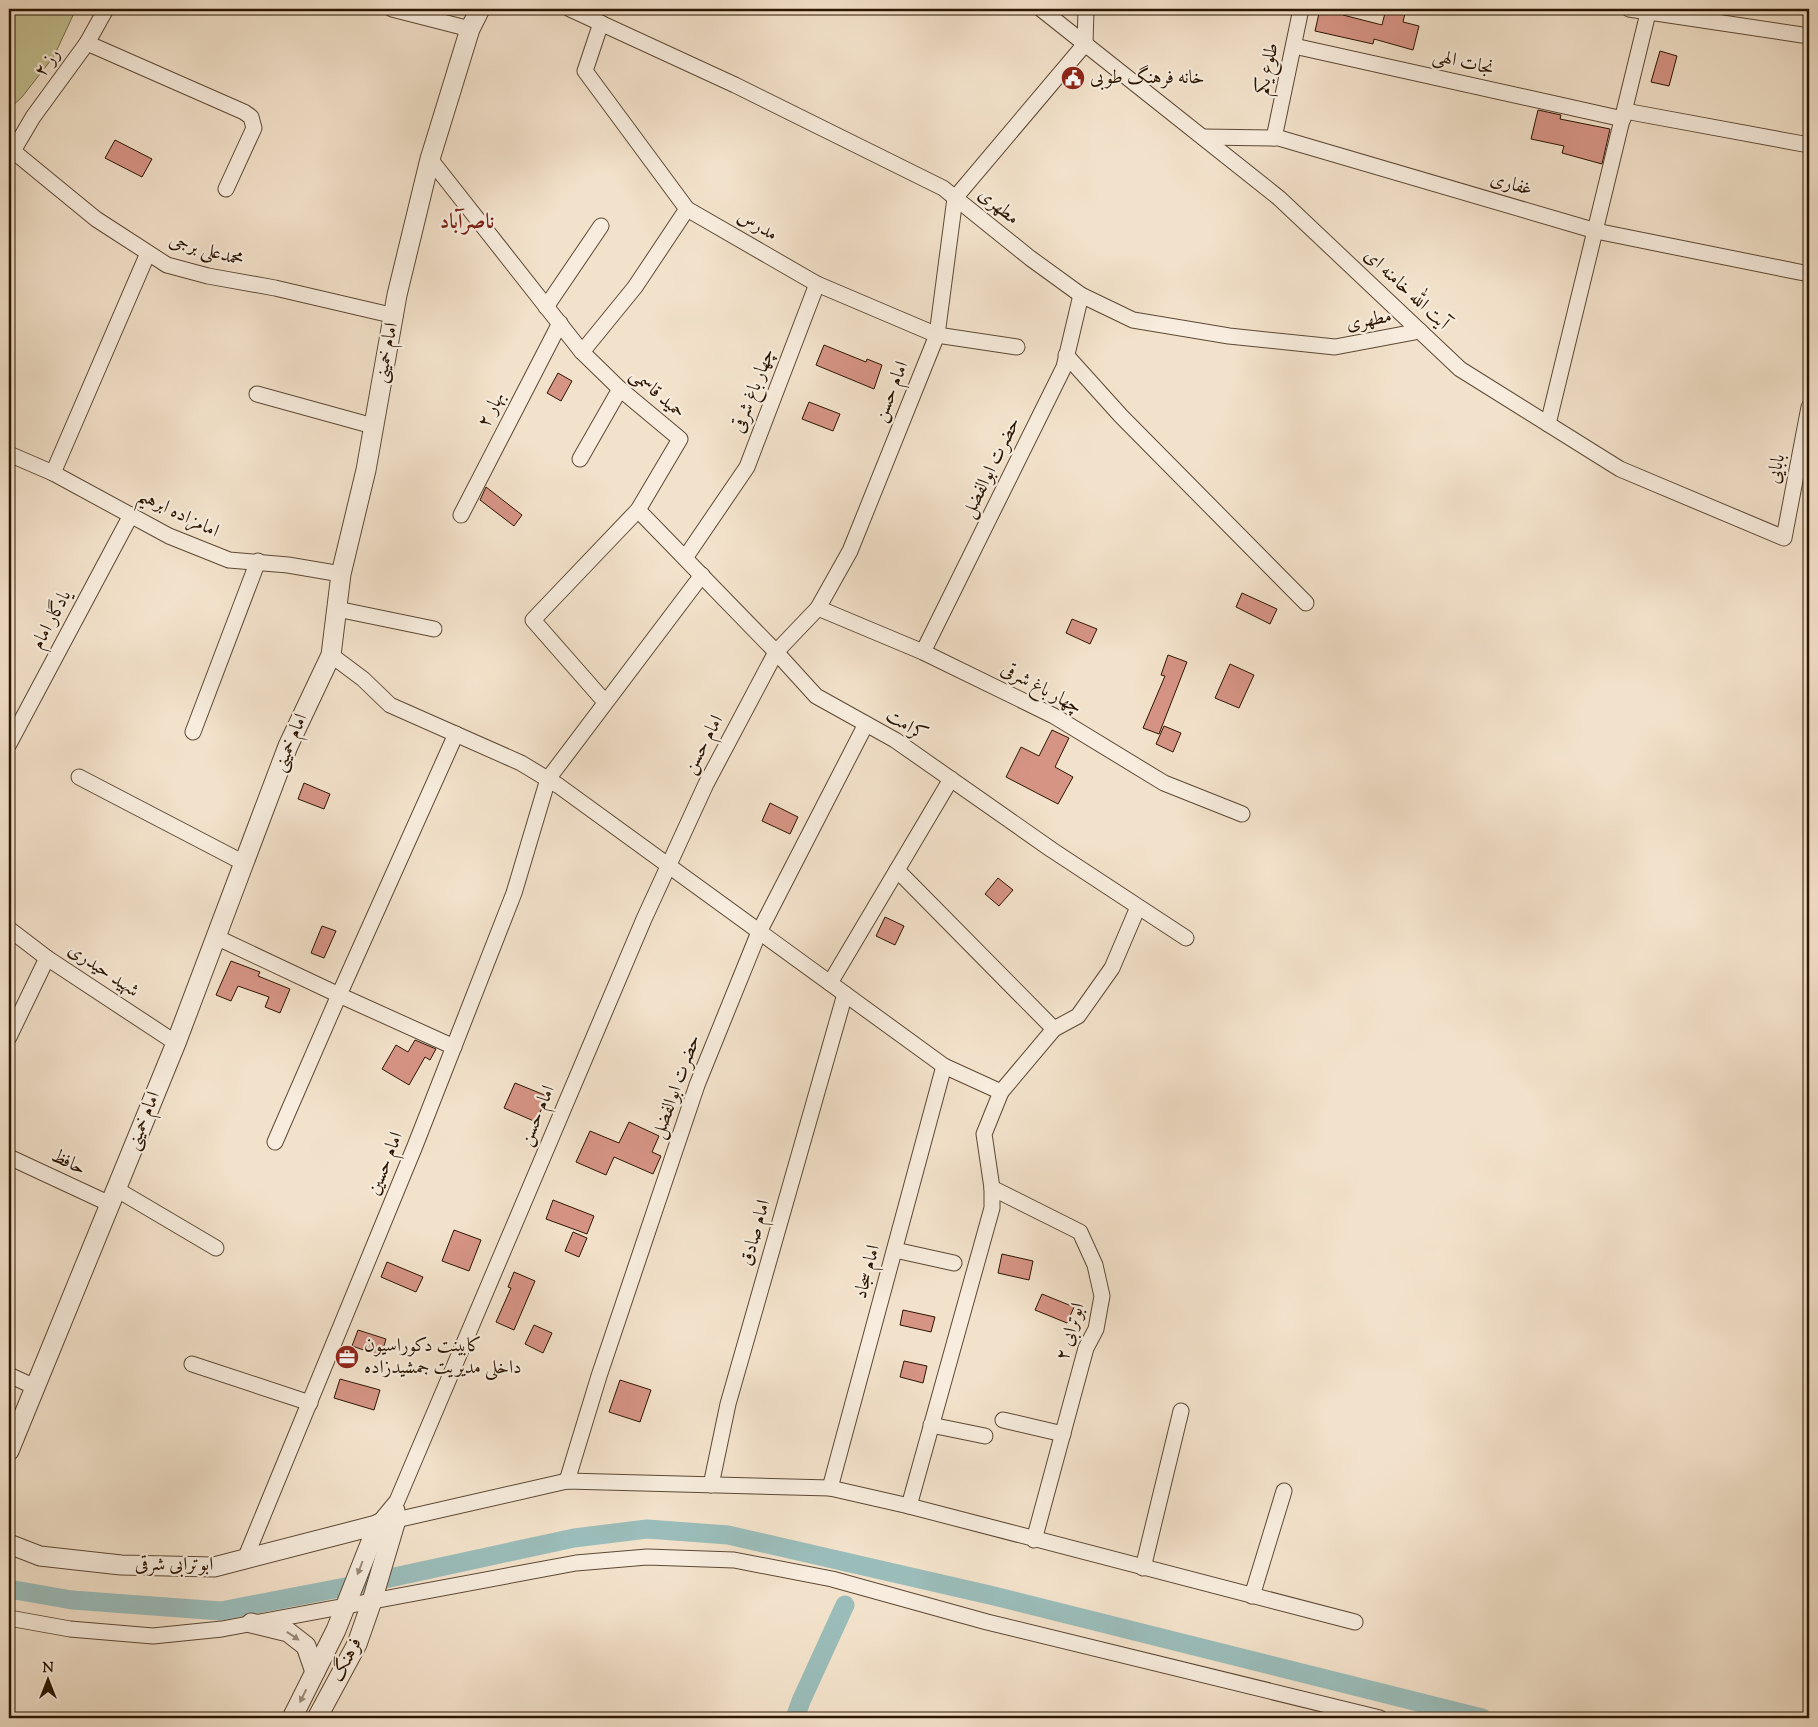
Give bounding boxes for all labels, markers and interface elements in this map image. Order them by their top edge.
street label: طلوع یکم [1249,40,1289,98]
street label: رز ۲ [28,43,68,83]
street label: نجات الهی [1430,43,1496,83]
place label: خانه فرهنگ طوبی [1090,64,1204,92]
public building icon: خانه فرهنگ طوبی [1060,65,1086,91]
street label: غفاری [1487,166,1535,204]
street label: مطهری [972,182,1024,232]
street label: مدرس [732,204,782,248]
district label: ناصرآباد [440,208,494,238]
street label: محمدعلی برجی [165,227,247,275]
street label: آیت الله خامنه ای [1357,241,1458,338]
street label: مطهری [1344,303,1394,339]
street label: امام خمینی [368,321,407,386]
street label: چهار باغ شرقی [726,345,782,437]
street label: امام حسن [868,358,917,427]
street label: حمید قاسمی [623,362,691,426]
street label: بهار ۲ [472,387,512,433]
street label: حضرت ابوالفضل [956,413,1028,523]
street label: بابایی [1761,452,1793,486]
street label: امامزاده ابرهیم [131,483,223,549]
street label: یادگار امام [25,584,80,655]
street label: چهار باغ شرقی [996,656,1086,722]
street label: کرامت [880,703,932,749]
street label: امام خمینی [267,710,316,777]
street label: امام حسن [677,711,732,780]
street label: شهید حیدری [62,937,144,1005]
street label: حضرت ابوالفضل [646,1031,708,1143]
street label: امام حسن [513,1082,564,1151]
street label: امام خمینی [120,1088,169,1155]
street label: امام حسین [361,1128,412,1200]
street label: حافظ [46,1143,90,1183]
street label: امام صادق [734,1197,779,1270]
street label: امام سجاد [848,1242,889,1302]
street label: ابوترابی ۲ [1049,1300,1093,1364]
place label: کابینت دکوراسیون داخلی مدیریت جمشیدزاده [364,1333,522,1382]
office icon: کابینت دکوراسیون داخلی مدیریت جمشیدزاده [334,1344,360,1370]
street label: ابوترابی شرقی [135,1552,213,1579]
one-way arrow [356,1561,364,1576]
one-way arrow [286,1631,300,1641]
street label: فرهنگ [323,1633,370,1687]
north arrow [22,1654,72,1704]
text: N [42,1659,54,1679]
one-way arrow [299,1689,307,1703]

